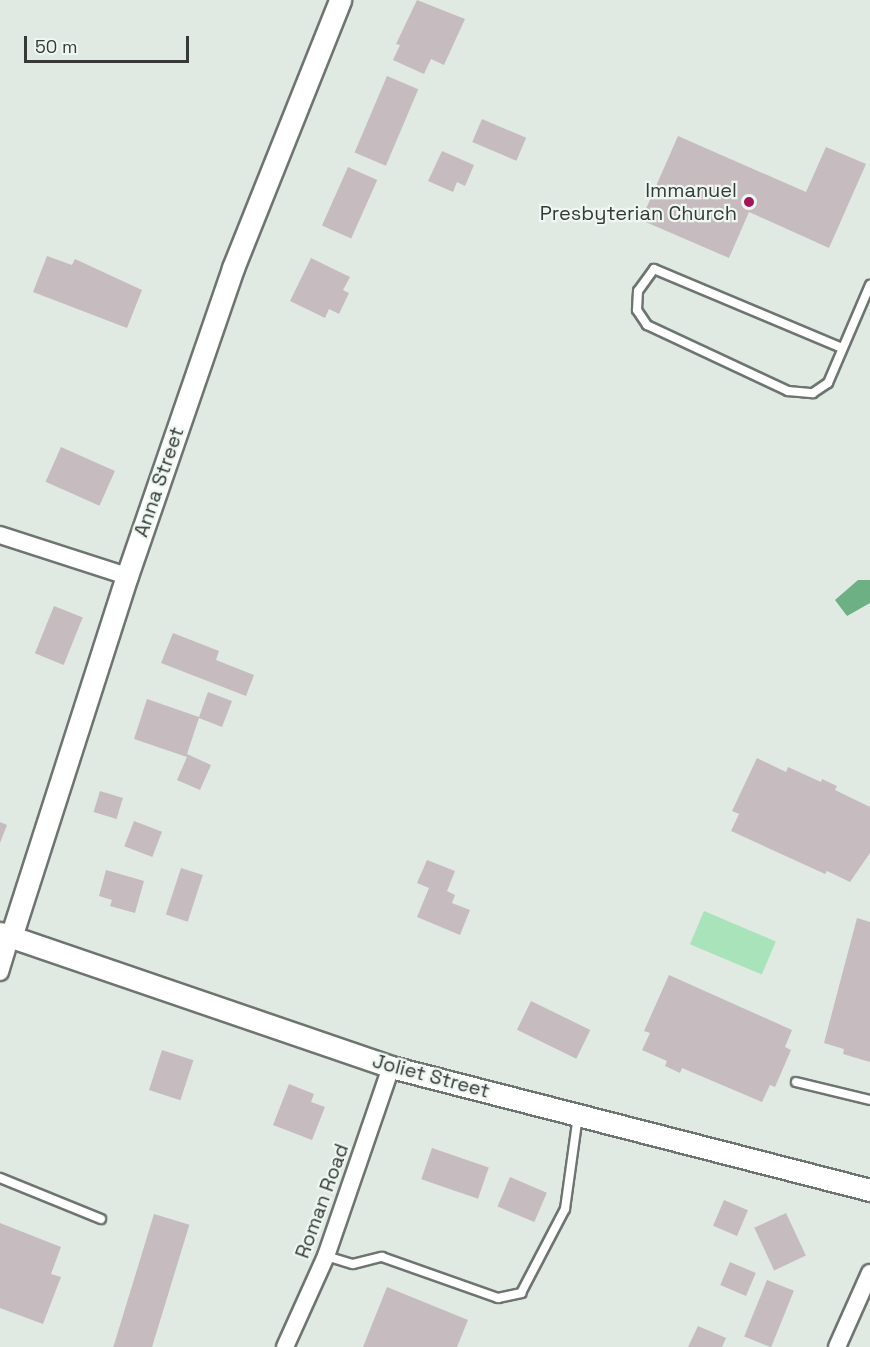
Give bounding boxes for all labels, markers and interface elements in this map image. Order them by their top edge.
scale bar [27,24,192,62]
text: 50 m [35,35,77,58]
place label: Immanuel Presbyterian Church [540,178,737,225]
marker: Immanuel Presbyterian Church [742,195,756,209]
street label: Anna Street [129,424,189,540]
street label: Joliet Street [370,1049,492,1103]
street label: Roman Road [290,1140,354,1262]

